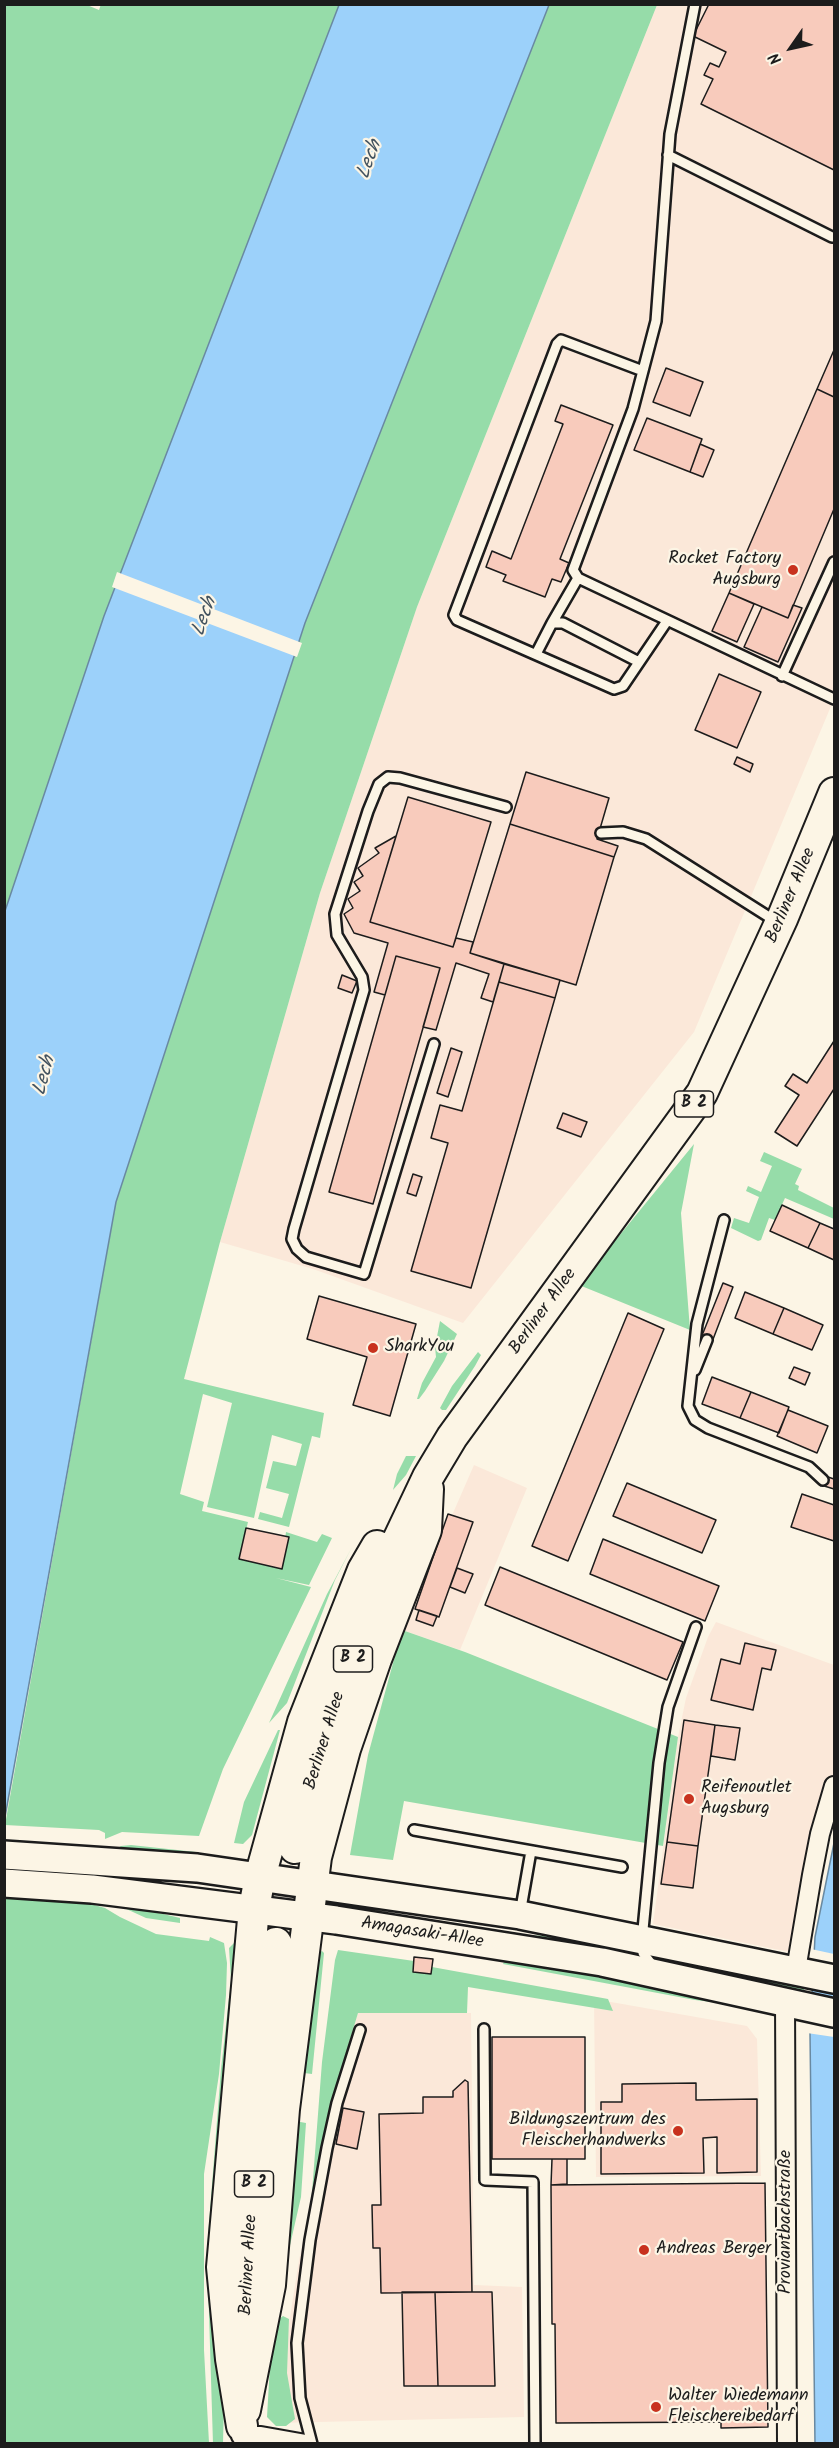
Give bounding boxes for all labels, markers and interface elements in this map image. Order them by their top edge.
north arrow [761,18,821,78]
text: N [762,47,789,70]
water label: Lech [353,137,389,183]
place label: Rocket Factory Augsburg [668,549,781,592]
marker: Rocket Factory Augsburg [786,563,800,577]
water label: Lech [188,594,224,640]
street label: Berliner Allee [762,845,822,947]
water label: Lech [29,1054,63,1098]
road number: B 2 [674,1091,714,1117]
street label: Berliner Allee [506,1265,582,1359]
place label: SharkYou [385,1337,454,1359]
marker: SharkYou [366,1341,380,1355]
road number: B 2 [334,1646,372,1672]
street label: Berliner Allee [301,1690,351,1792]
place label: Reifenoutlet Augsburg [701,1778,792,1820]
marker: Reifenoutlet Augsburg [682,1792,696,1806]
street label: Amagasaki-Allee [359,1914,485,1954]
place label: Bildungszentrum des Fleischerhandwerks [509,2110,666,2152]
marker: Bildungszentrum des Fleischerhandwerks [671,2124,685,2138]
street label: Proviantbachstraße [776,2150,798,2294]
road number: B 2 [234,2171,274,2197]
street label: Berliner Allee [237,2214,263,2316]
place label: Andreas Berger [656,2239,771,2261]
marker: Andreas Berger [637,2243,651,2257]
place label: Walter Wiedemann Fleischereibedarf [668,2386,809,2428]
marker: Walter Wiedemann Fleischereibedarf [649,2400,663,2414]

